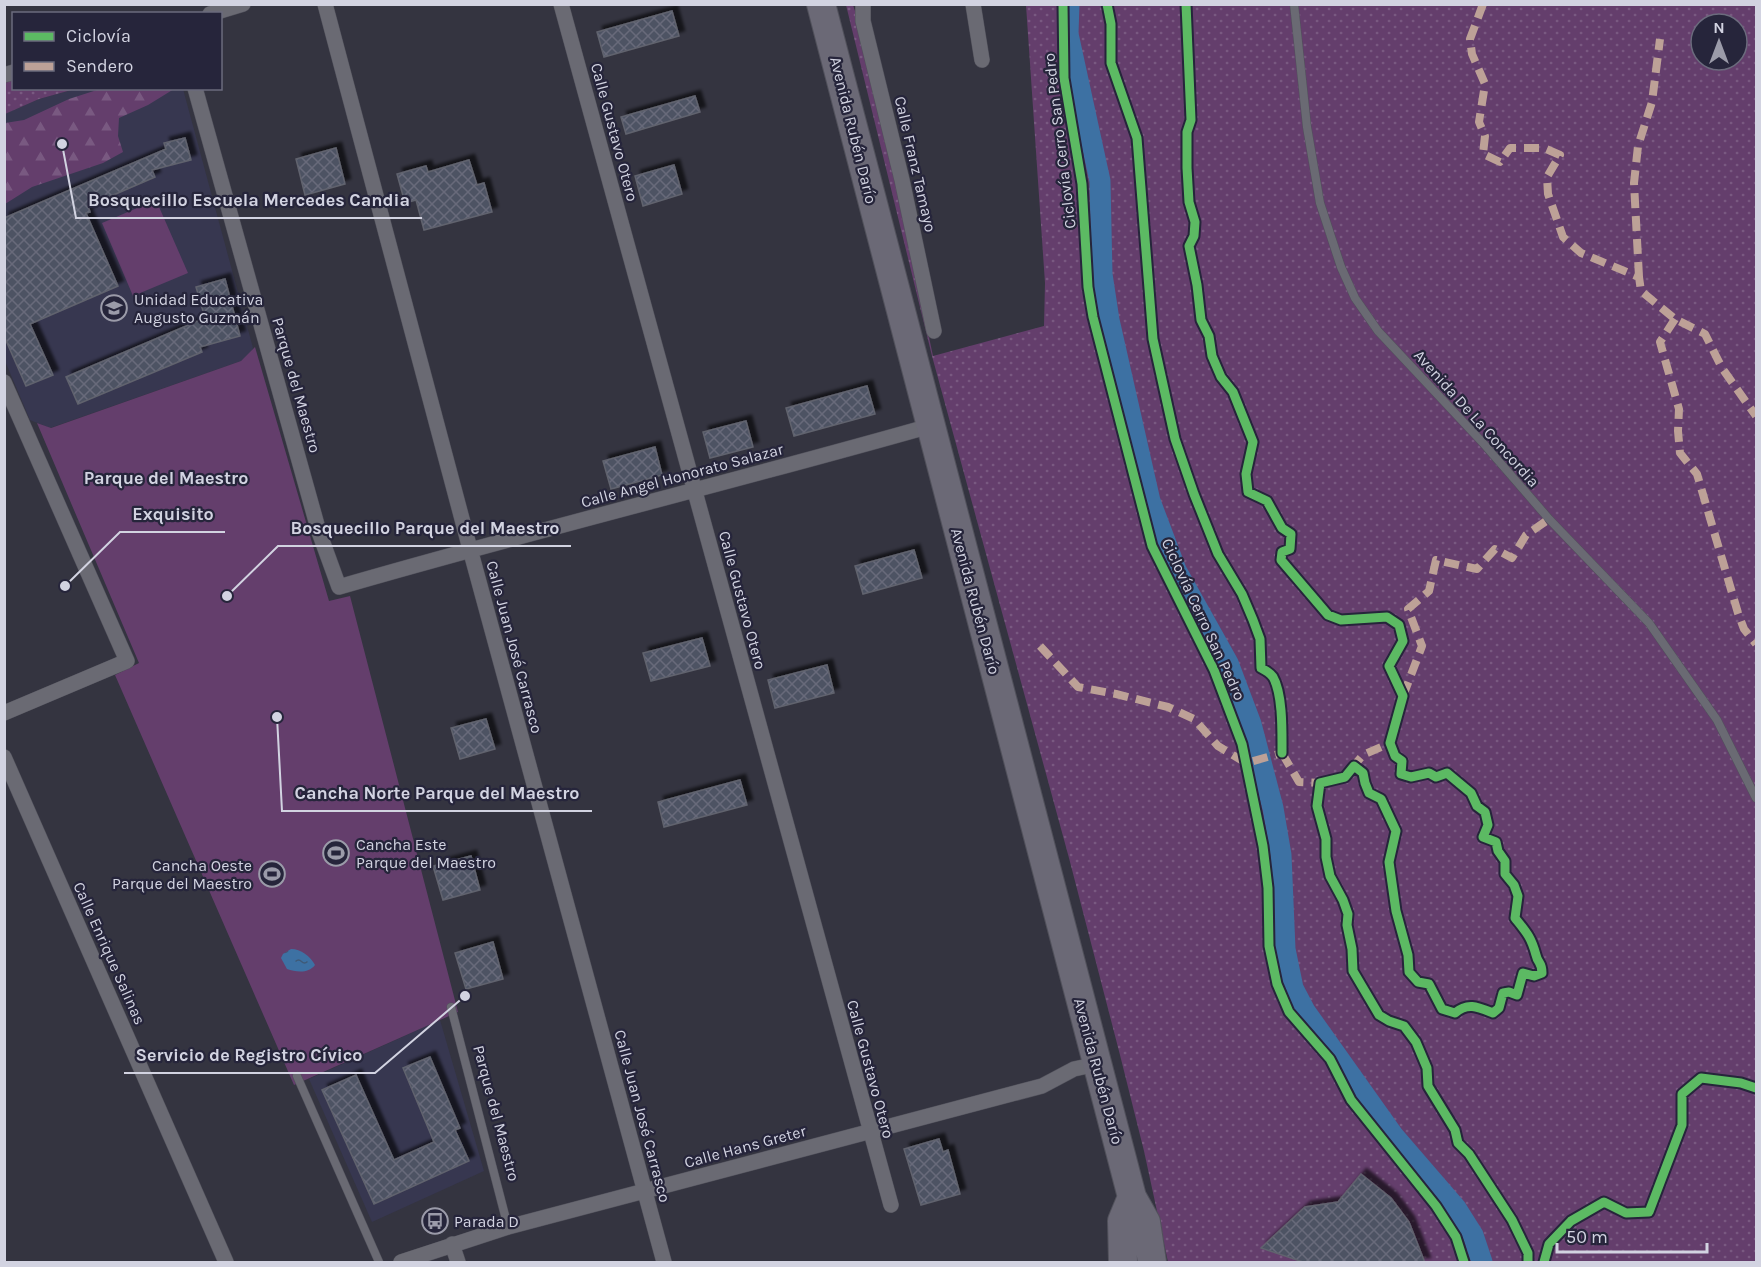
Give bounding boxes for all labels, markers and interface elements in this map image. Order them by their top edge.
legend [12,12,222,90]
north arrow [1689,12,1749,72]
text: N [1713,18,1725,37]
text: Ciclovía [66,25,131,47]
street label: Ciclovía Cerro San Pedro [1039,52,1080,230]
text: Sendero [66,55,133,77]
street label: Avenida Rubén Darío [826,55,881,206]
street label: Calle Gustavo Otero [587,61,642,203]
street label: Calle Franz Tamayo [891,94,940,234]
callout: Bosquecillo Escuela Mercedes Candia [76,182,422,218]
text: Bosquecillo Escuela Mercedes Candia [88,189,410,211]
place label: Unidad Educativa Augusto Guzmán [134,290,263,327]
school or university icon: Unidad Educativa Augusto Guzmán [99,293,129,323]
street label: Parque del Maestro [268,315,325,455]
street label: Avenida De La Concordia [1410,346,1543,491]
street label: Calle Angel Honorato Salazar [579,439,786,512]
district label: Parque del Maestro [84,467,248,489]
callout: Exquisito [120,496,225,532]
text: Exquisito [132,503,214,525]
callout: Bosquecillo Parque del Maestro [278,510,571,546]
text: Bosquecillo Parque del Maestro [291,517,560,539]
street label: Avenida Rubén Darío [947,526,1004,676]
street label: Calle Gustavo Otero [715,529,770,671]
street label: Ciclovía Cerro San Pedro [1158,535,1249,703]
street label: Calle Juan José Carrasco [482,559,547,736]
callout: Cancha Norte Parque del Maestro [282,775,592,811]
text: Cancha Norte Parque del Maestro [294,782,580,804]
place label: Cancha Este Parque del Maestro [356,835,496,872]
sports icon: Cancha Este Parque del Maestro [321,838,351,868]
place label: Cancha Oeste Parque del Maestro [112,856,252,893]
sports icon: Cancha Oeste Parque del Maestro [257,859,287,889]
street label: Calle Enrique Salinas [69,879,150,1028]
street label: Avenida Rubén Darío [1070,996,1127,1146]
street label: Calle Gustavo Otero [843,998,898,1140]
street label: Calle Juan José Carrasco [610,1028,675,1205]
callout: Servicio de Registro Cívico [124,1037,375,1073]
street label: Parque del Maestro [469,1043,524,1183]
text: Servicio de Registro Cívico [136,1044,362,1066]
street label: Calle Hans Greter [682,1121,808,1172]
bus stop icon: Parada D [420,1206,450,1236]
place label: Parada D [454,1212,519,1231]
scale bar [1557,1216,1707,1254]
text: 50 m [1566,1226,1608,1248]

